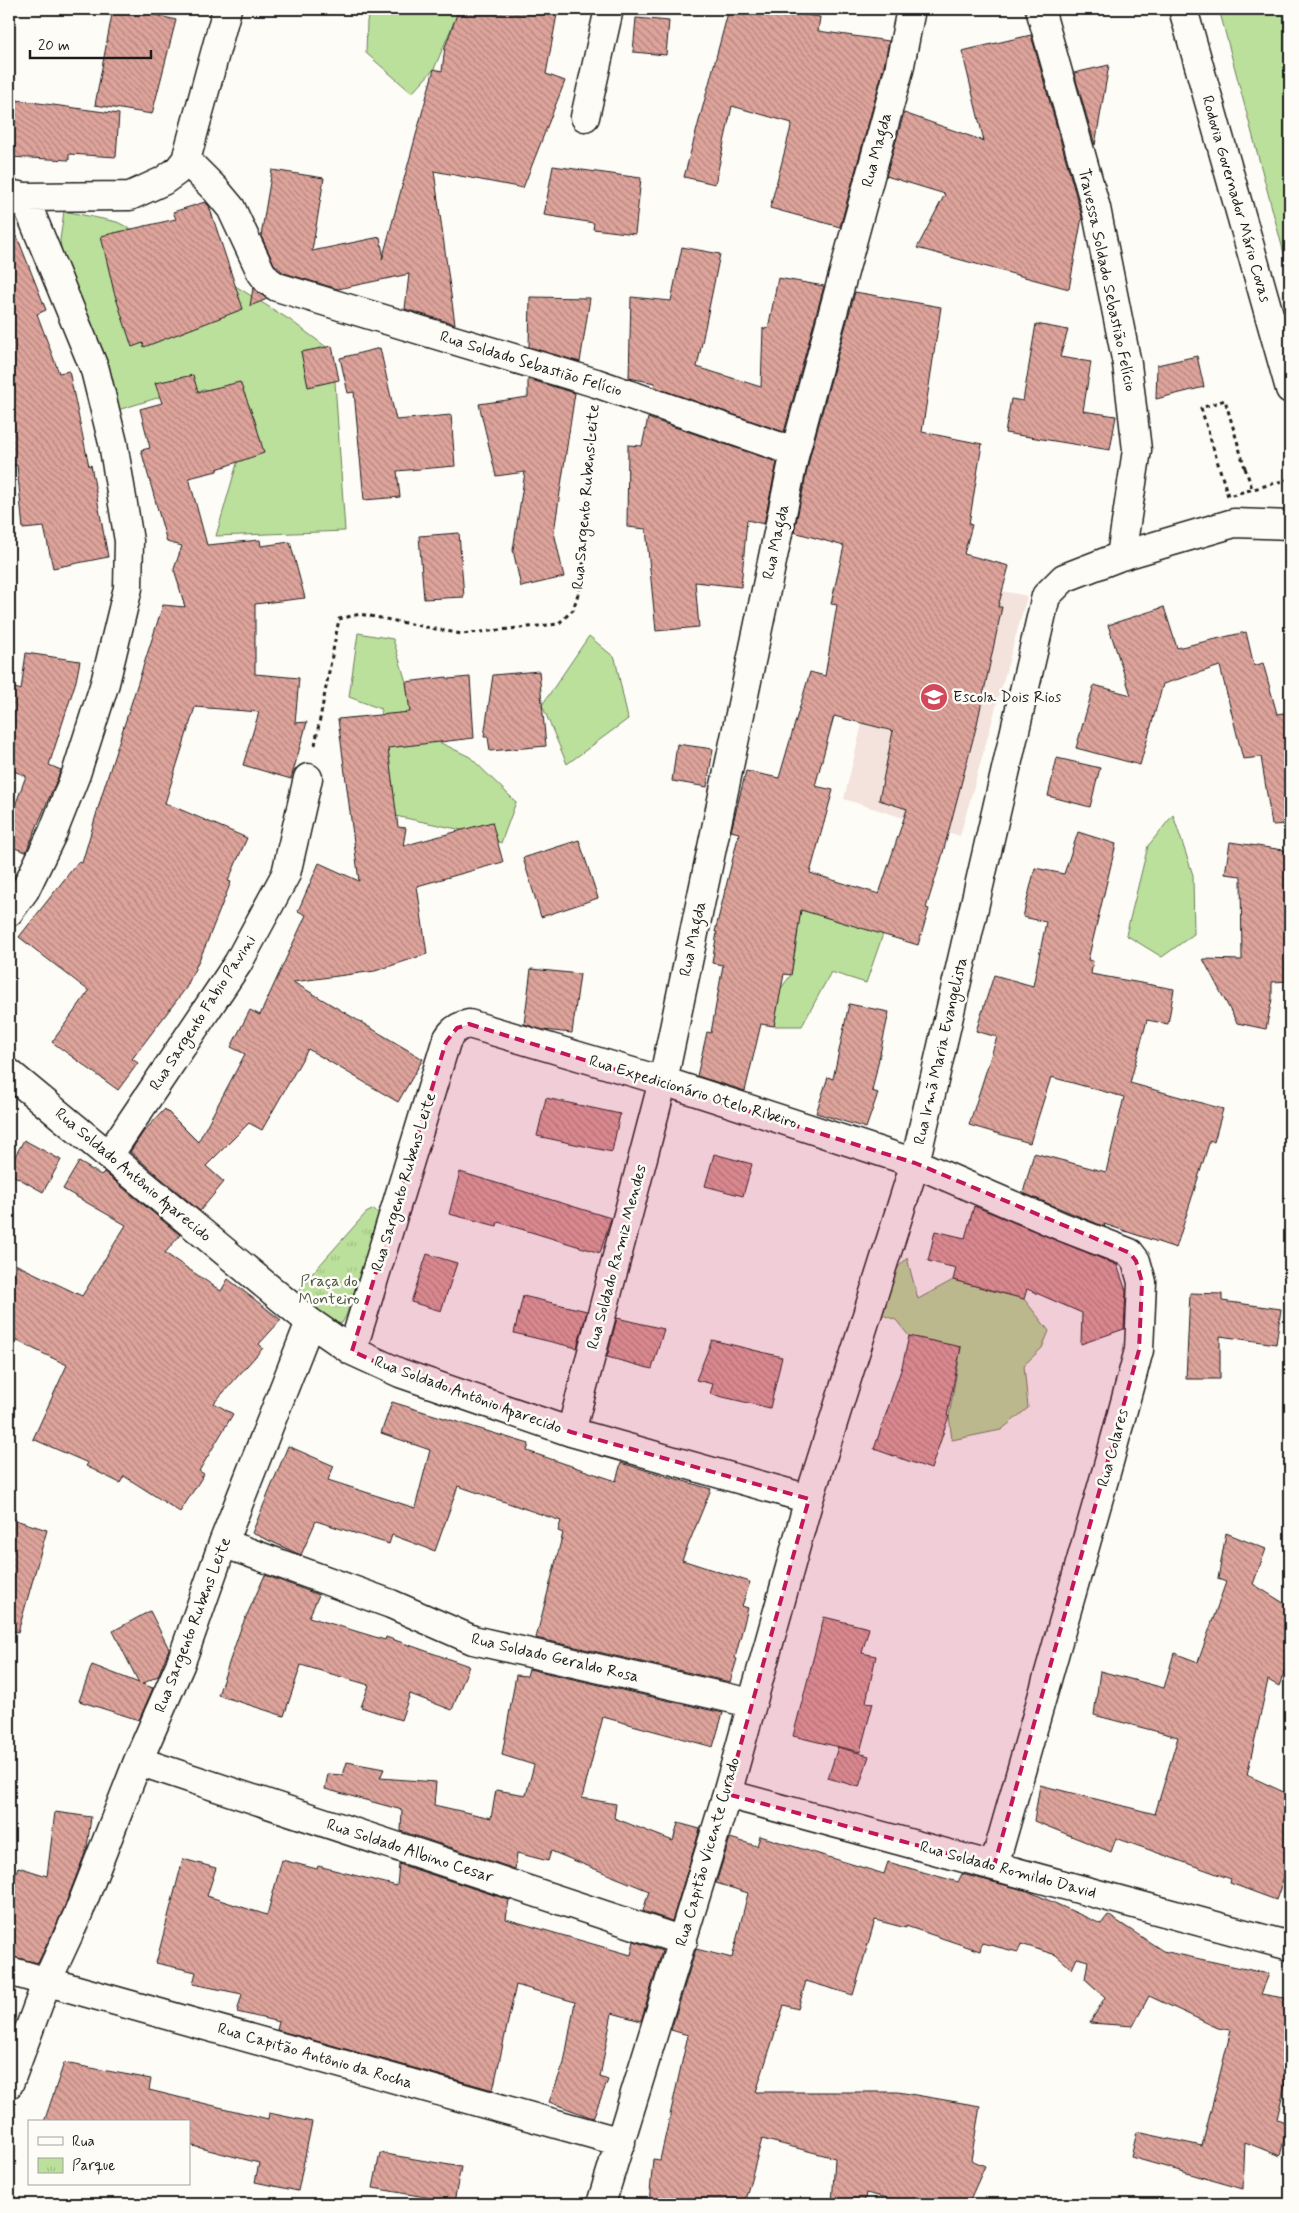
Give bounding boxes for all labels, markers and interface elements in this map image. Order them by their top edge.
scale bar [30,28,151,60]
text: 20 m [38,36,70,56]
street label: Rodovia Governador Mário Covas [1196,93,1276,305]
street label: Rua Magda [857,110,898,190]
street label: Travessa Soldado Sebastião Felício [1073,167,1141,393]
street label: Rua Soldado Sebastião Felício [437,326,625,402]
street label: Rua Sargento Rubens Leite [567,403,606,591]
street label: Rua Magda [758,502,795,582]
school or university icon: Escola Dois Rios [919,682,949,712]
place label: Escola Dois Rios [953,687,1061,708]
street label: Rua Magda [675,899,712,979]
street label: Rua Sargento Fabio Pavini [145,931,262,1095]
street label: Rua Irmã Maria Evangelista [909,955,974,1147]
street label: Rua Expedicionário Otelo Ribeiro [586,1050,800,1134]
street label: Rua Sargento Rubens Leite [367,1090,442,1274]
street label: Rua Soldado Antônio Aparecido [50,1103,216,1248]
street label: Rua Soldado Ramiz Mendes [582,1162,652,1352]
park label: Praça do Monteiro [298,1271,360,1310]
street label: Rua Soldado Antônio Aparecido [371,1351,565,1440]
street label: Rua Colares [1092,1407,1134,1489]
street label: Rua Sargento Rubens Leite [150,1534,237,1716]
street label: Rua Soldado Geraldo Rosa [469,1628,641,1688]
street label: Rua Capitão Vicente Curado [671,1755,745,1949]
street label: Rua Soldado Albino Cesar [324,1814,497,1888]
street label: Rua Soldado Romildo David [917,1836,1099,1904]
street label: Rua Capitão Antônio da Rocha [215,2018,415,2094]
legend [28,2120,190,2186]
text: Rua [72,2132,95,2152]
text: Parque [72,2156,115,2176]

